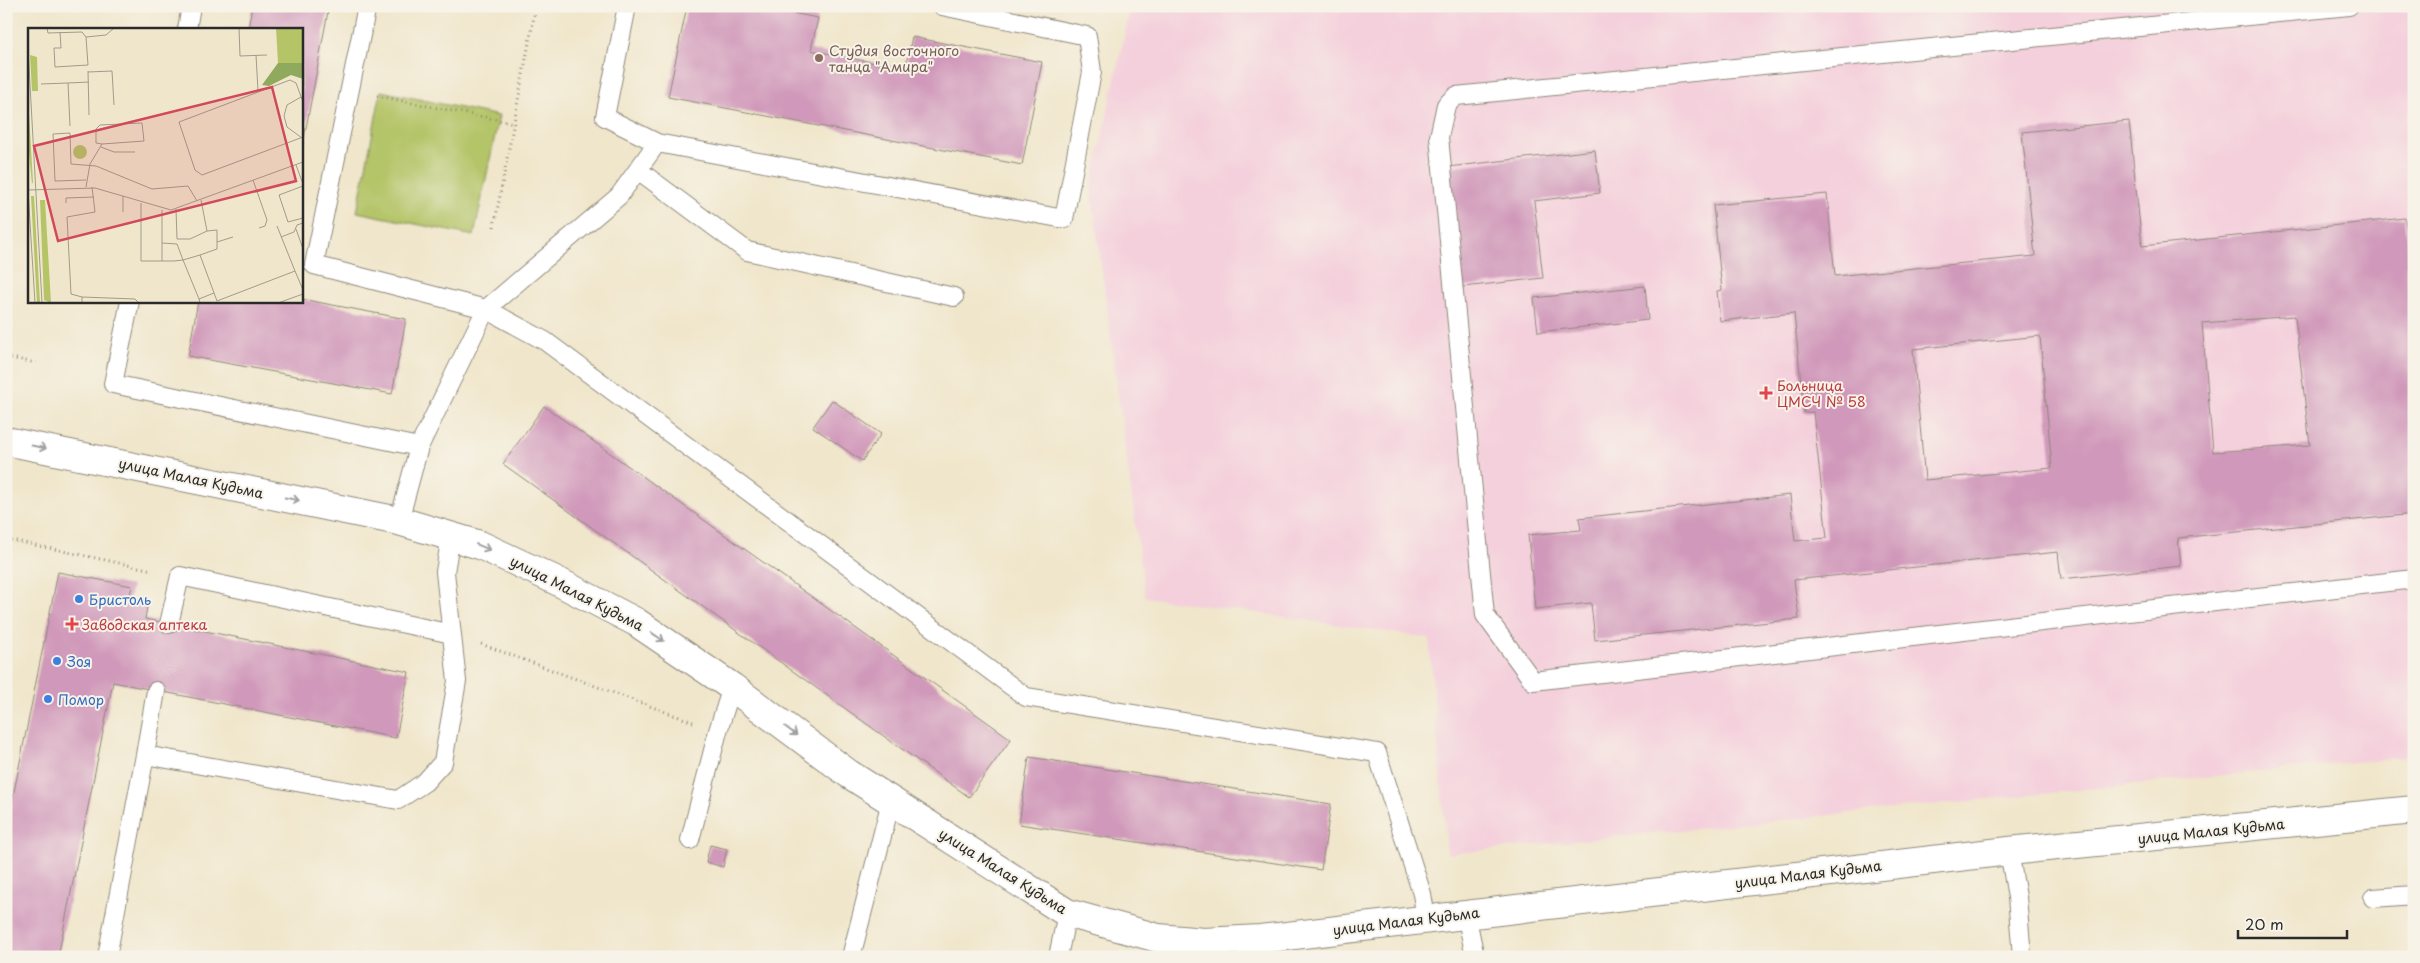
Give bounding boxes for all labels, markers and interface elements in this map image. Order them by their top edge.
inset map [28,28,302,302]
place label: Студия восточного танца "Амира" [829,40,959,77]
marker: Студия восточного танца "Амира" [813,52,825,64]
place label: Больница ЦМСЧ № 58 [1777,375,1866,412]
marker: Больница ЦМСЧ № 58 [1759,386,1773,400]
one-way arrow [31,443,47,453]
street label: улица Малая Кудьма [117,452,266,504]
one-way arrow [283,495,299,504]
one-way arrow [475,542,490,552]
street label: улица Малая Кудьма [506,550,648,636]
place label: Бристоль [89,589,151,610]
marker: Бристоль [73,593,85,605]
place label: Заводская аптека [82,614,207,635]
marker: Заводская аптека [66,618,78,630]
one-way arrow [651,632,665,642]
place label: Зоя [67,651,91,672]
marker: Зоя [51,655,63,667]
place label: Помор [58,689,104,710]
marker: Помор [42,693,54,705]
one-way arrow [784,726,798,736]
street label: улица Малая Кудьма [2136,813,2286,849]
street label: улица Малая Кудьма [935,823,1072,919]
street label: улица Малая Кудьма [1733,855,1883,893]
street label: улица Малая Кудьма [1331,902,1481,940]
scale bar [2238,908,2346,940]
text: 20 m [2245,912,2284,935]

